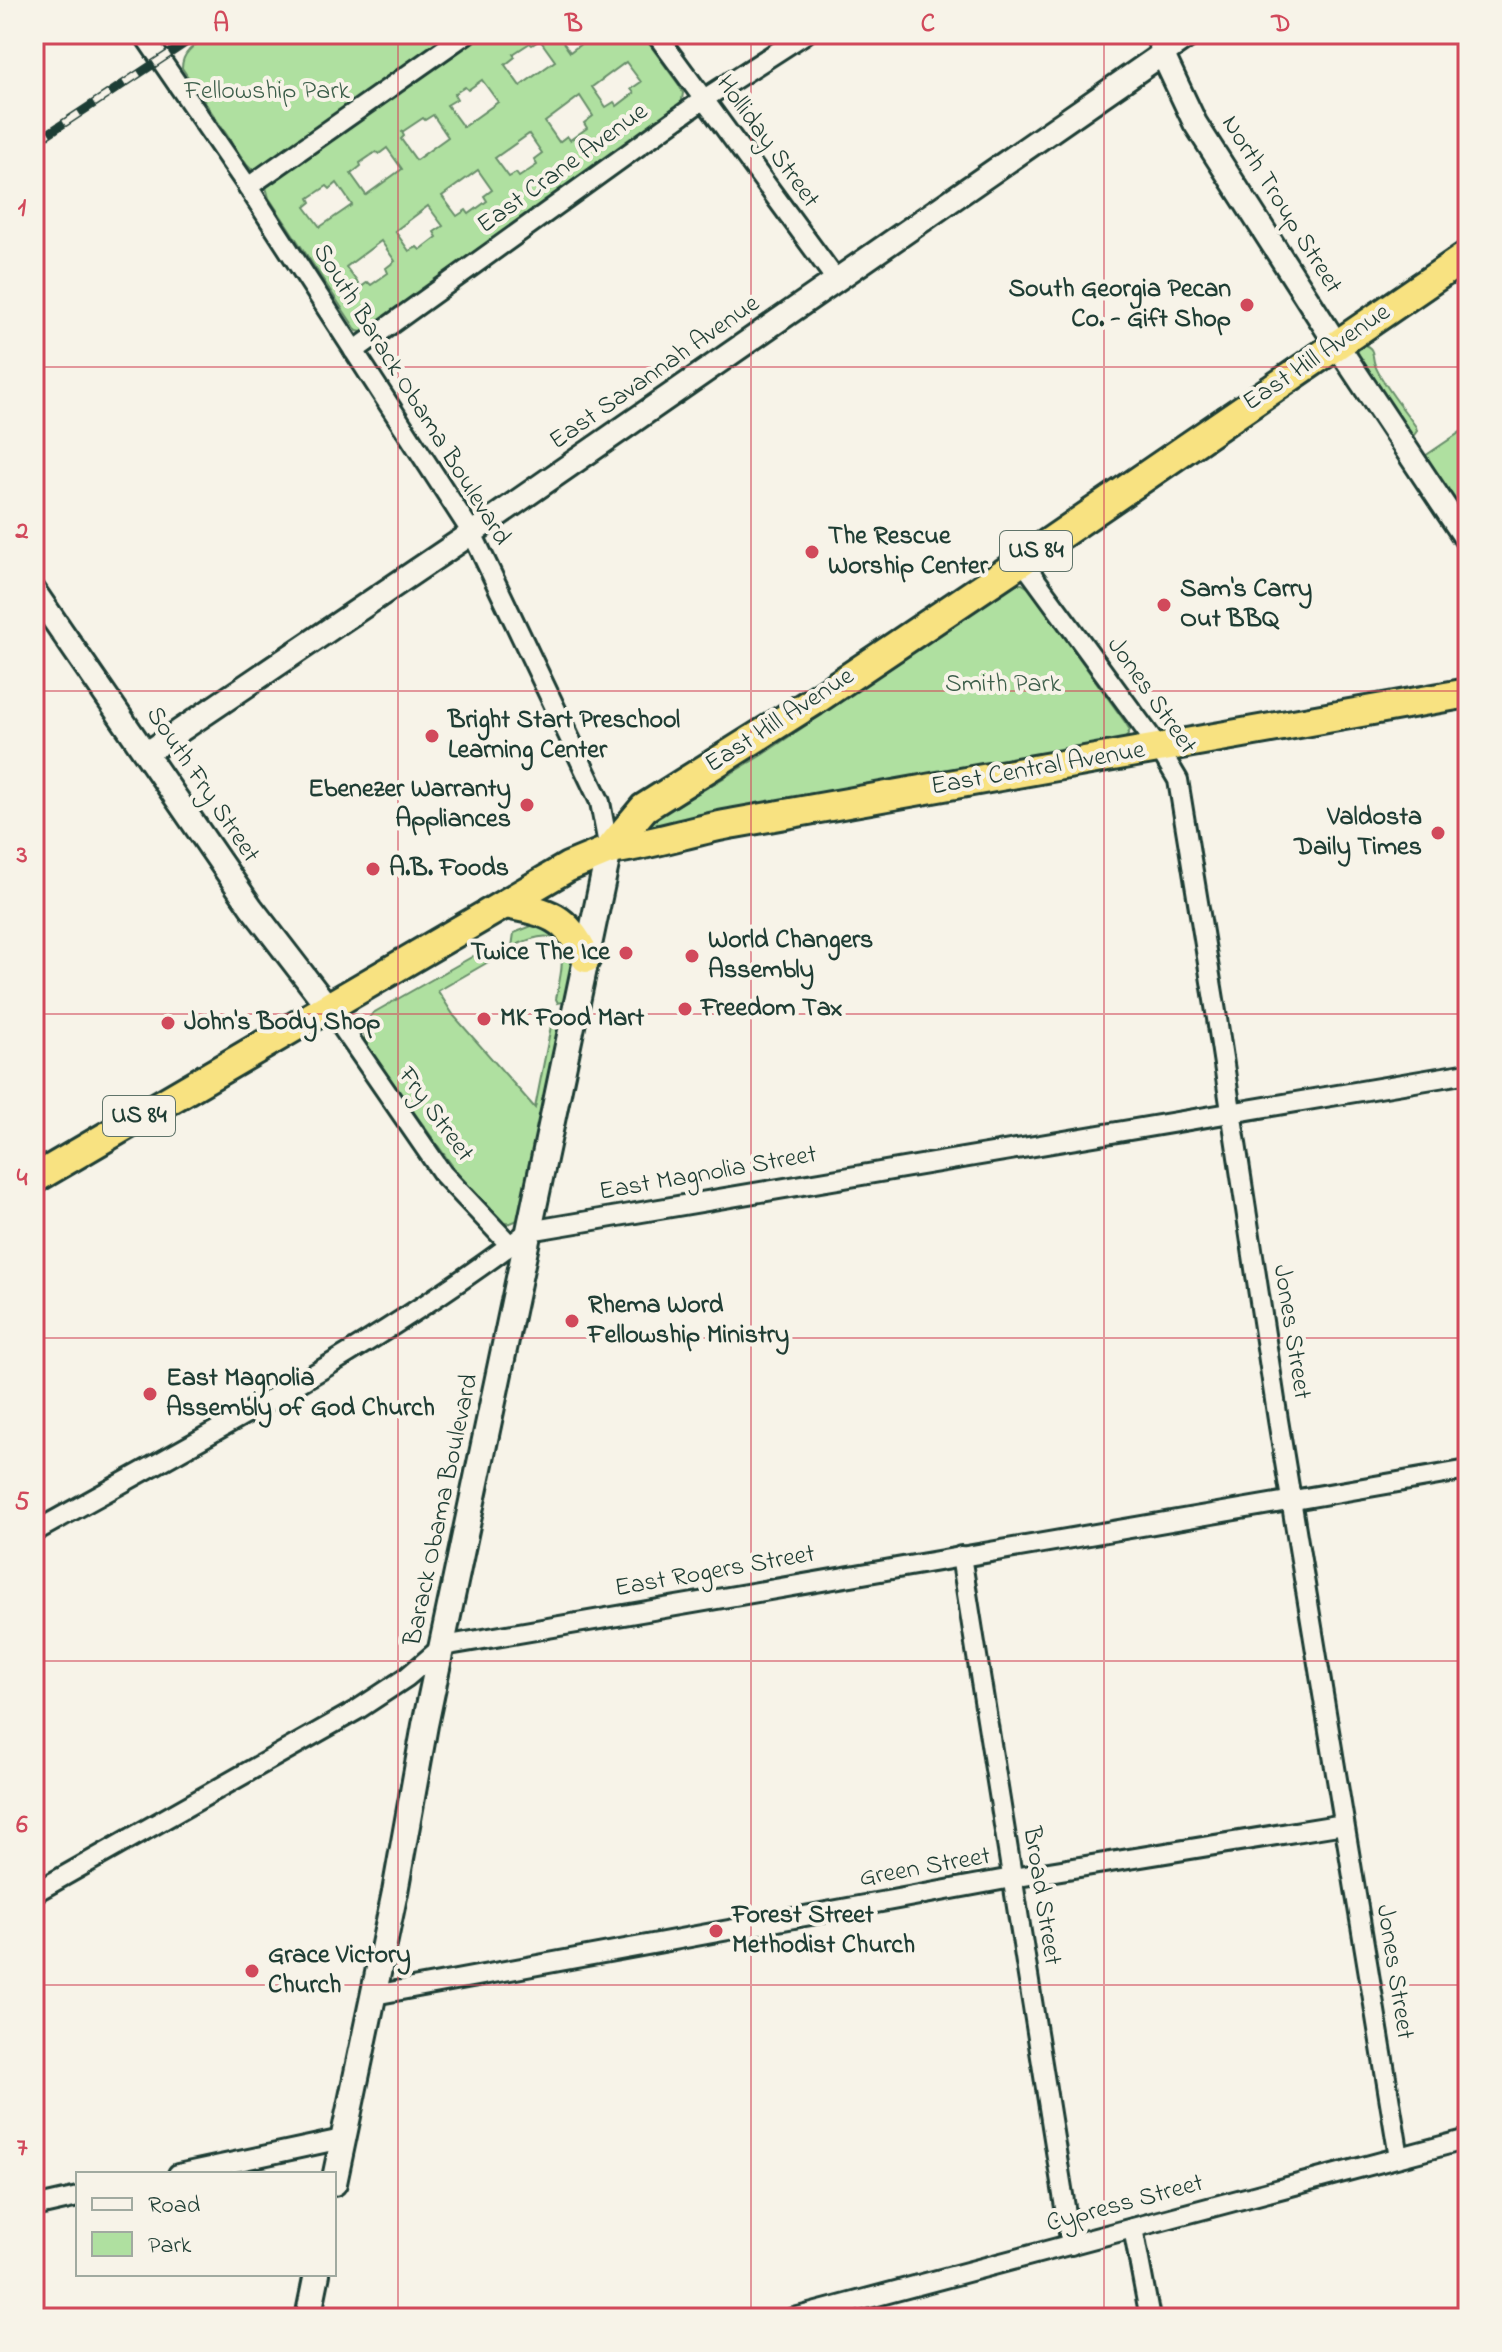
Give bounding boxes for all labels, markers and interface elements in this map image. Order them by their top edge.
text: A [213,6,229,44]
text: B [564,6,583,44]
text: C [921,6,935,44]
text: D [1270,6,1291,44]
street label: Holliday Street [706,68,828,217]
park label: Fellowship Park [183,73,350,111]
street label: East Crane Avenue [470,94,657,244]
street label: North Troup Street [1211,108,1351,302]
text: 1 [18,190,27,228]
street label: South Barack Obama Boulevard [302,237,520,554]
place label: South Georgia Pecan Co. - Gift Shop [1008,271,1231,339]
street label: East Savannah Avenue [542,286,768,460]
street label: East Hill Avenue [1235,294,1399,422]
marker: South Georgia Pecan Co. - Gift Shop [1238,296,1256,314]
text: 2 [15,513,29,551]
place label: The Rescue Worship Center [828,518,989,586]
road number: US 84 [1000,531,1072,571]
marker: The Rescue Worship Center [803,543,821,561]
place label: Sam's Carry Out BBQ [1180,571,1312,639]
marker: Sam's Carry Out BBQ [1155,596,1173,614]
street label: Jones Street [1096,629,1206,763]
street label: East Hill Avenue [698,658,862,784]
park label: Smith Park [945,666,1062,704]
street label: South Fry Street [135,699,269,871]
place label: Bright Start Preschool Learning Center [447,702,680,771]
marker: Bright Start Preschool Learning Center [423,727,441,745]
street label: East Central Avenue [928,731,1148,807]
place label: Ebenezer Warranty Appliances [308,771,511,839]
marker: Ebenezer Warranty Appliances [518,796,536,814]
place label: Valdosta Daily Times [1293,799,1422,867]
marker: Valdosta Daily Times [1429,824,1447,842]
text: 3 [16,837,28,875]
place label: A.B. Foods [389,850,509,888]
marker: A.B. Foods [364,860,382,878]
place label: World Changers Assembly [708,922,873,990]
place label: Twice The Ice [471,934,611,972]
marker: Twice The Ice [617,944,635,962]
marker: World Changers Assembly [683,947,701,965]
place label: Freedom Tax [699,990,843,1028]
place label: MK Food Mart [500,1000,644,1038]
marker: Freedom Tax [676,1000,694,1018]
place label: John's Body Shop [184,1004,380,1042]
marker: MK Food Mart [475,1010,493,1028]
marker: John's Body Shop [159,1014,177,1032]
street label: Fry Street [387,1059,483,1171]
road number: US 84 [103,1096,175,1136]
street label: East Magnolia Street [596,1136,820,1212]
text: 4 [17,1160,28,1198]
street label: Jones Street [1262,1262,1320,1402]
place label: Rhema Word Fellowship Ministry [586,1287,789,1355]
marker: Rhema Word Fellowship Ministry [563,1312,581,1330]
place label: East Magnolia Assembly of God Church [166,1360,435,1428]
street label: Barack Obama Boulevard [394,1370,489,1651]
marker: East Magnolia Assembly of God Church [141,1385,159,1403]
text: 5 [15,1484,30,1522]
street label: East Rogers Street [612,1536,818,1608]
text: 6 [16,1807,28,1845]
street label: Broad Street [1011,1823,1071,1968]
street label: Green Street [856,1838,994,1898]
place label: Forest Street Methodist Church [730,1897,915,1965]
street label: Jones Street [1365,1902,1423,2042]
marker: Forest Street Methodist Church [707,1922,725,1940]
place label: Grace Victory Church [268,1937,411,2005]
marker: Grace Victory Church [243,1962,261,1980]
text: 7 [17,2130,28,2168]
street label: Cypress Street [1042,2165,1208,2243]
legend [76,2172,336,2276]
text: Road [148,2189,201,2224]
text: Park [148,2229,192,2264]

